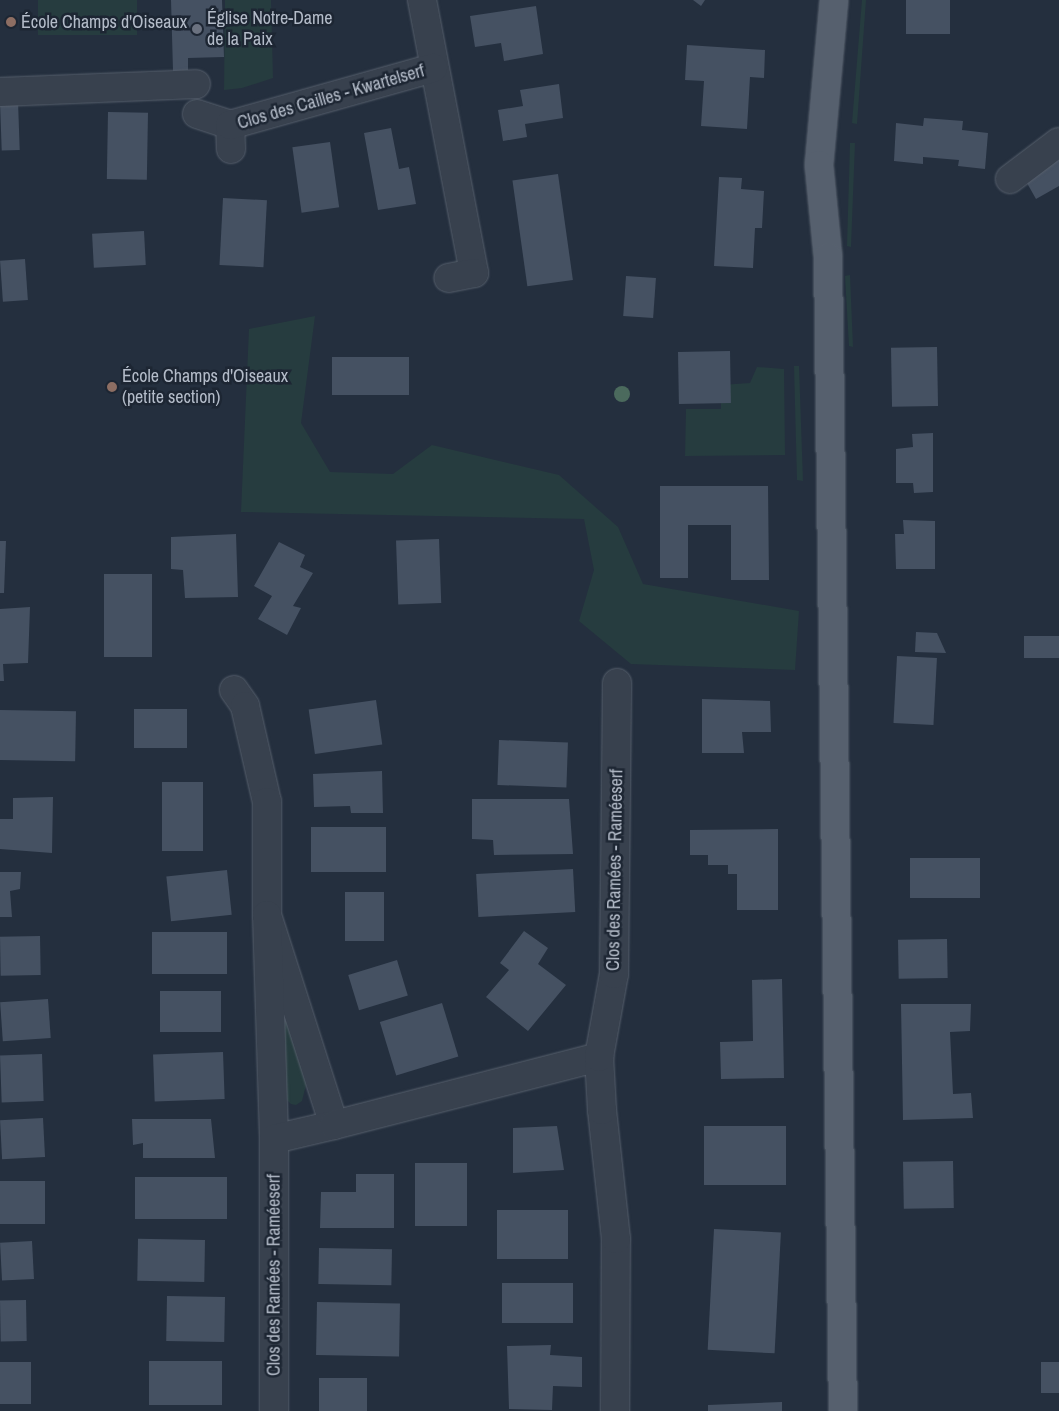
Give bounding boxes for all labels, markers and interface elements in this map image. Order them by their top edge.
place label: Église Notre-Dame de la Paix [207,8,332,50]
place label: École Champs d'Oiseaux [21,11,187,33]
marker: École Champs d'Oiseaux [5,16,17,28]
marker: Église Notre-Dame de la Paix [191,23,203,35]
street label: Clos des Cailles - Kwartelserf [235,60,427,134]
place label: École Champs d'Oiseaux (petite section) [122,366,288,408]
marker: École Champs d'Oiseaux (petite section) [106,381,118,393]
street label: Clos des Ramées - Raméeserf [602,769,628,971]
street label: Clos des Ramées - Raméeserf [263,1174,285,1376]

